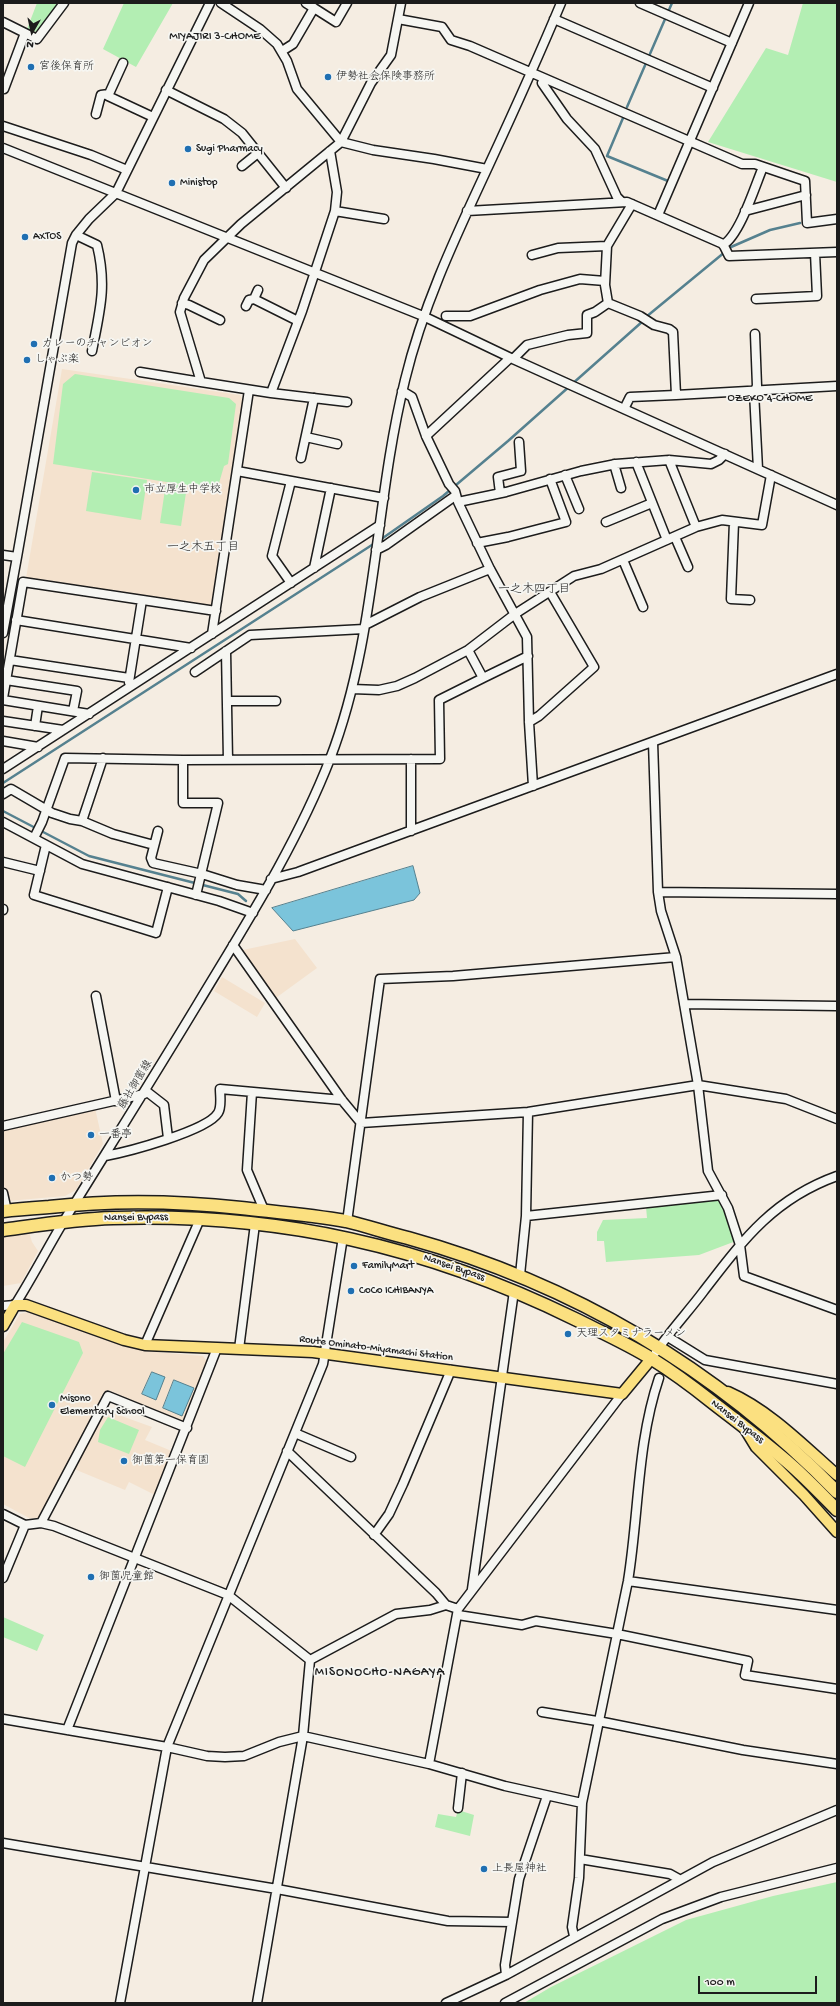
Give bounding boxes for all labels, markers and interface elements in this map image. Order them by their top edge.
north arrow [12,12,52,52]
district label: MIYAJIRI 3-CHOME [161,30,269,44]
text: N [26,37,35,50]
place label: 宮後保育所 [39,60,94,74]
marker: 宮後保育所 [26,62,36,72]
place label: 伊勢社会保険事務所 [336,70,435,84]
marker: 伊勢社会保険事務所 [323,72,333,82]
place label: Sugi Pharmacy [196,142,263,156]
marker: Sugi Pharmacy [183,144,193,154]
place label: Ministop [180,176,217,190]
marker: Ministop [167,178,177,188]
place label: AXTOS [33,230,61,244]
marker: AXTOS [20,232,30,242]
place label: カレーのチャンピオン [42,337,152,351]
marker: カレーのチャンピオン [29,339,39,349]
place label: しゃぶ楽 [35,353,79,367]
marker: しゃぶ楽 [22,355,32,365]
district label: OZEKO 4-CHOME [721,392,819,406]
place label: 市立厚生中学校 [144,483,221,497]
marker: 市立厚生中学校 [131,485,141,495]
district label: 一之木五丁目 [167,541,239,555]
district label: 一之木四丁目 [498,583,570,597]
street label: 藤社御薗線 [116,1058,156,1112]
place label: 一番亭 [99,1128,132,1142]
marker: 一番亭 [86,1130,96,1140]
place label: かつ勢 [60,1171,93,1185]
marker: かつ勢 [47,1173,57,1183]
street label: Nansei Bypass [104,1211,168,1225]
street label: Nansei Bypass [422,1251,486,1285]
place label: FamilyMart [362,1259,414,1273]
marker: FamilyMart [349,1261,359,1271]
place label: CoCo ICHIBANYA [359,1284,433,1298]
marker: CoCo ICHIBANYA [346,1286,356,1296]
place label: 天理スタミナラーメン [576,1327,686,1341]
marker: 天理スタミナラーメン [563,1329,573,1339]
street label: Route Ominato-Miyamachi Station [298,1333,454,1365]
place label: Misono Elementary School [60,1392,145,1418]
street label: Nansei Bypass [708,1397,766,1447]
marker: Misono Elementary School [47,1400,57,1410]
place label: 御薗第一保育園 [132,1454,209,1468]
marker: 御薗第一保育園 [119,1456,129,1466]
place label: 御薗児童館 [99,1570,154,1584]
marker: 御薗児童館 [86,1572,96,1582]
district label: MISONOCHO-NAGAYA [315,1665,445,1681]
place label: 上長屋神社 [492,1862,547,1876]
marker: 上長屋神社 [479,1864,489,1874]
scale bar [700,1968,819,1994]
text: 100 m [705,1976,735,1990]

